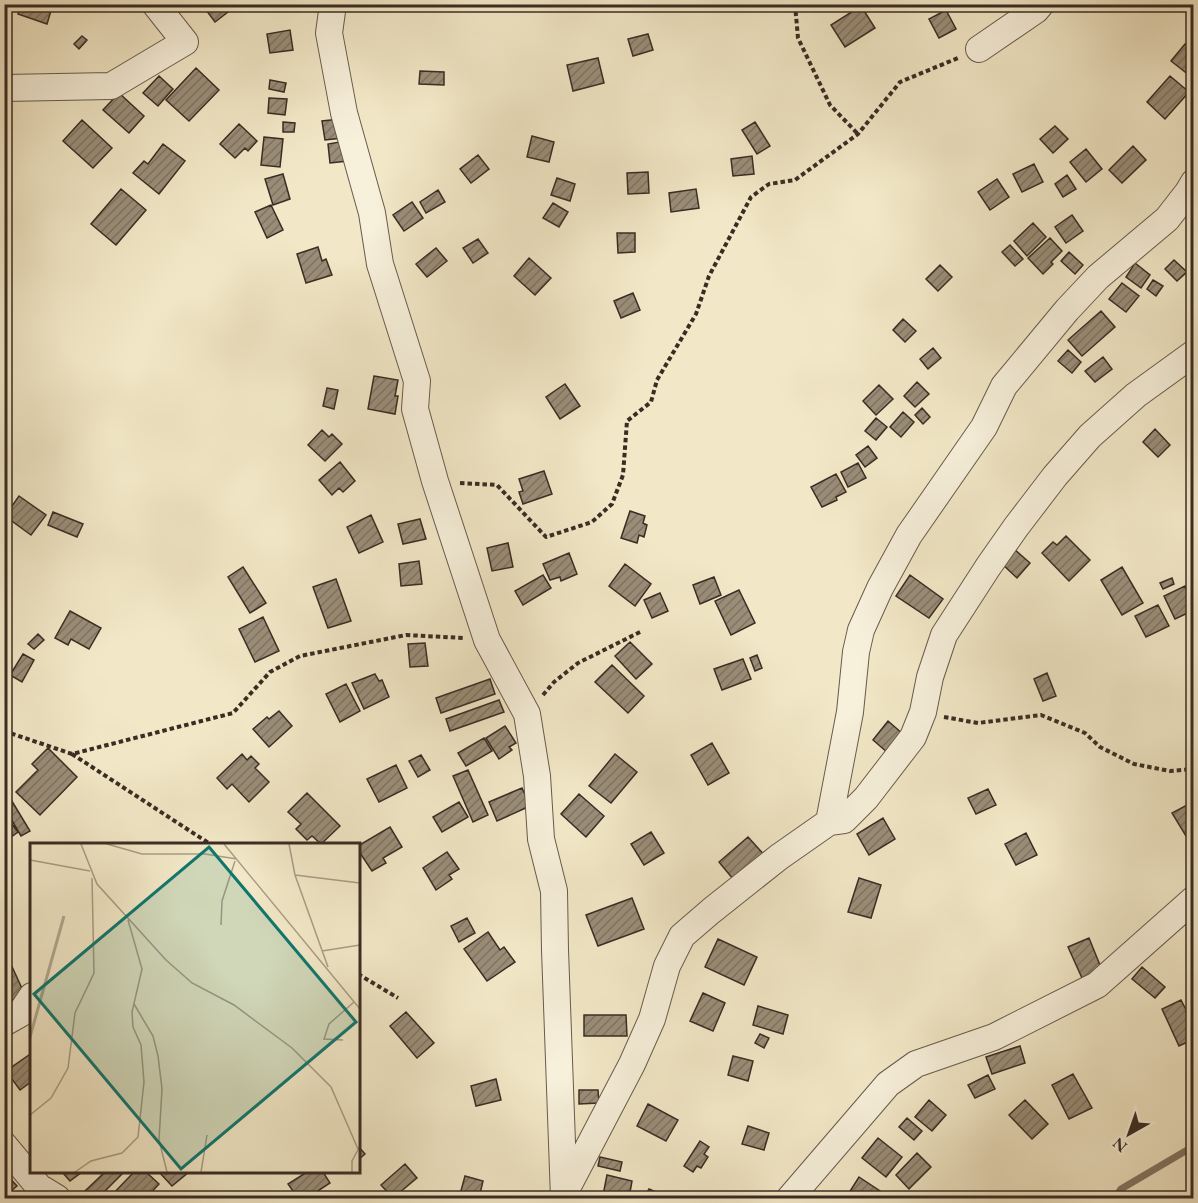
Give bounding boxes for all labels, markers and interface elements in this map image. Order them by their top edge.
inset map [30,843,360,1173]
north arrow [1099,1104,1159,1164]
text: N [1108,1133,1131,1157]

